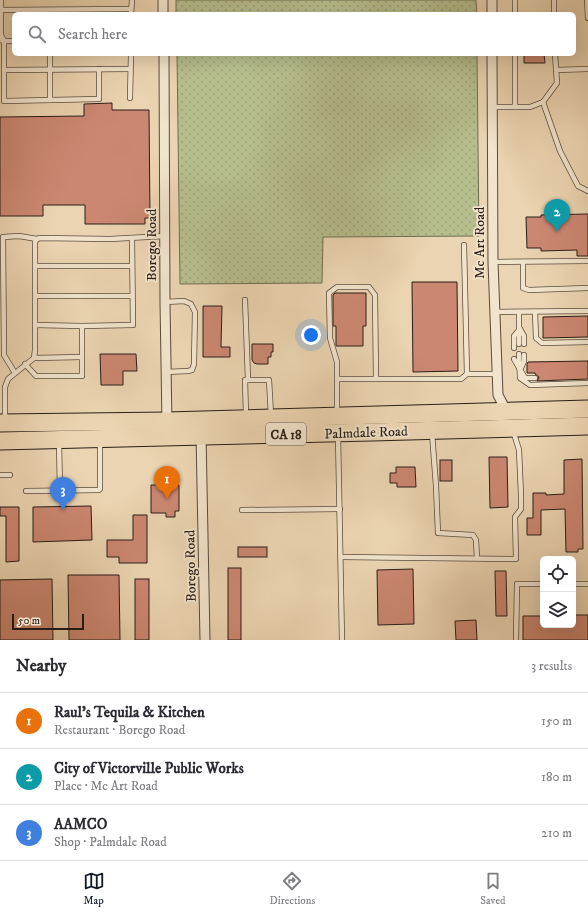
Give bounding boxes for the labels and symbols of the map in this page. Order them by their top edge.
pin: 2 [544,199,570,232]
street label: Mc Art Road [471,207,489,279]
street label: Borego Road [143,209,161,281]
your location [301,325,321,345]
road number: CA 18 [266,423,306,445]
street label: Palmdale Road [324,423,408,443]
pin: 1 [154,466,180,499]
pin: 3 [50,477,76,510]
street label: Borego Road [181,530,201,602]
scale bar [12,612,84,631]

